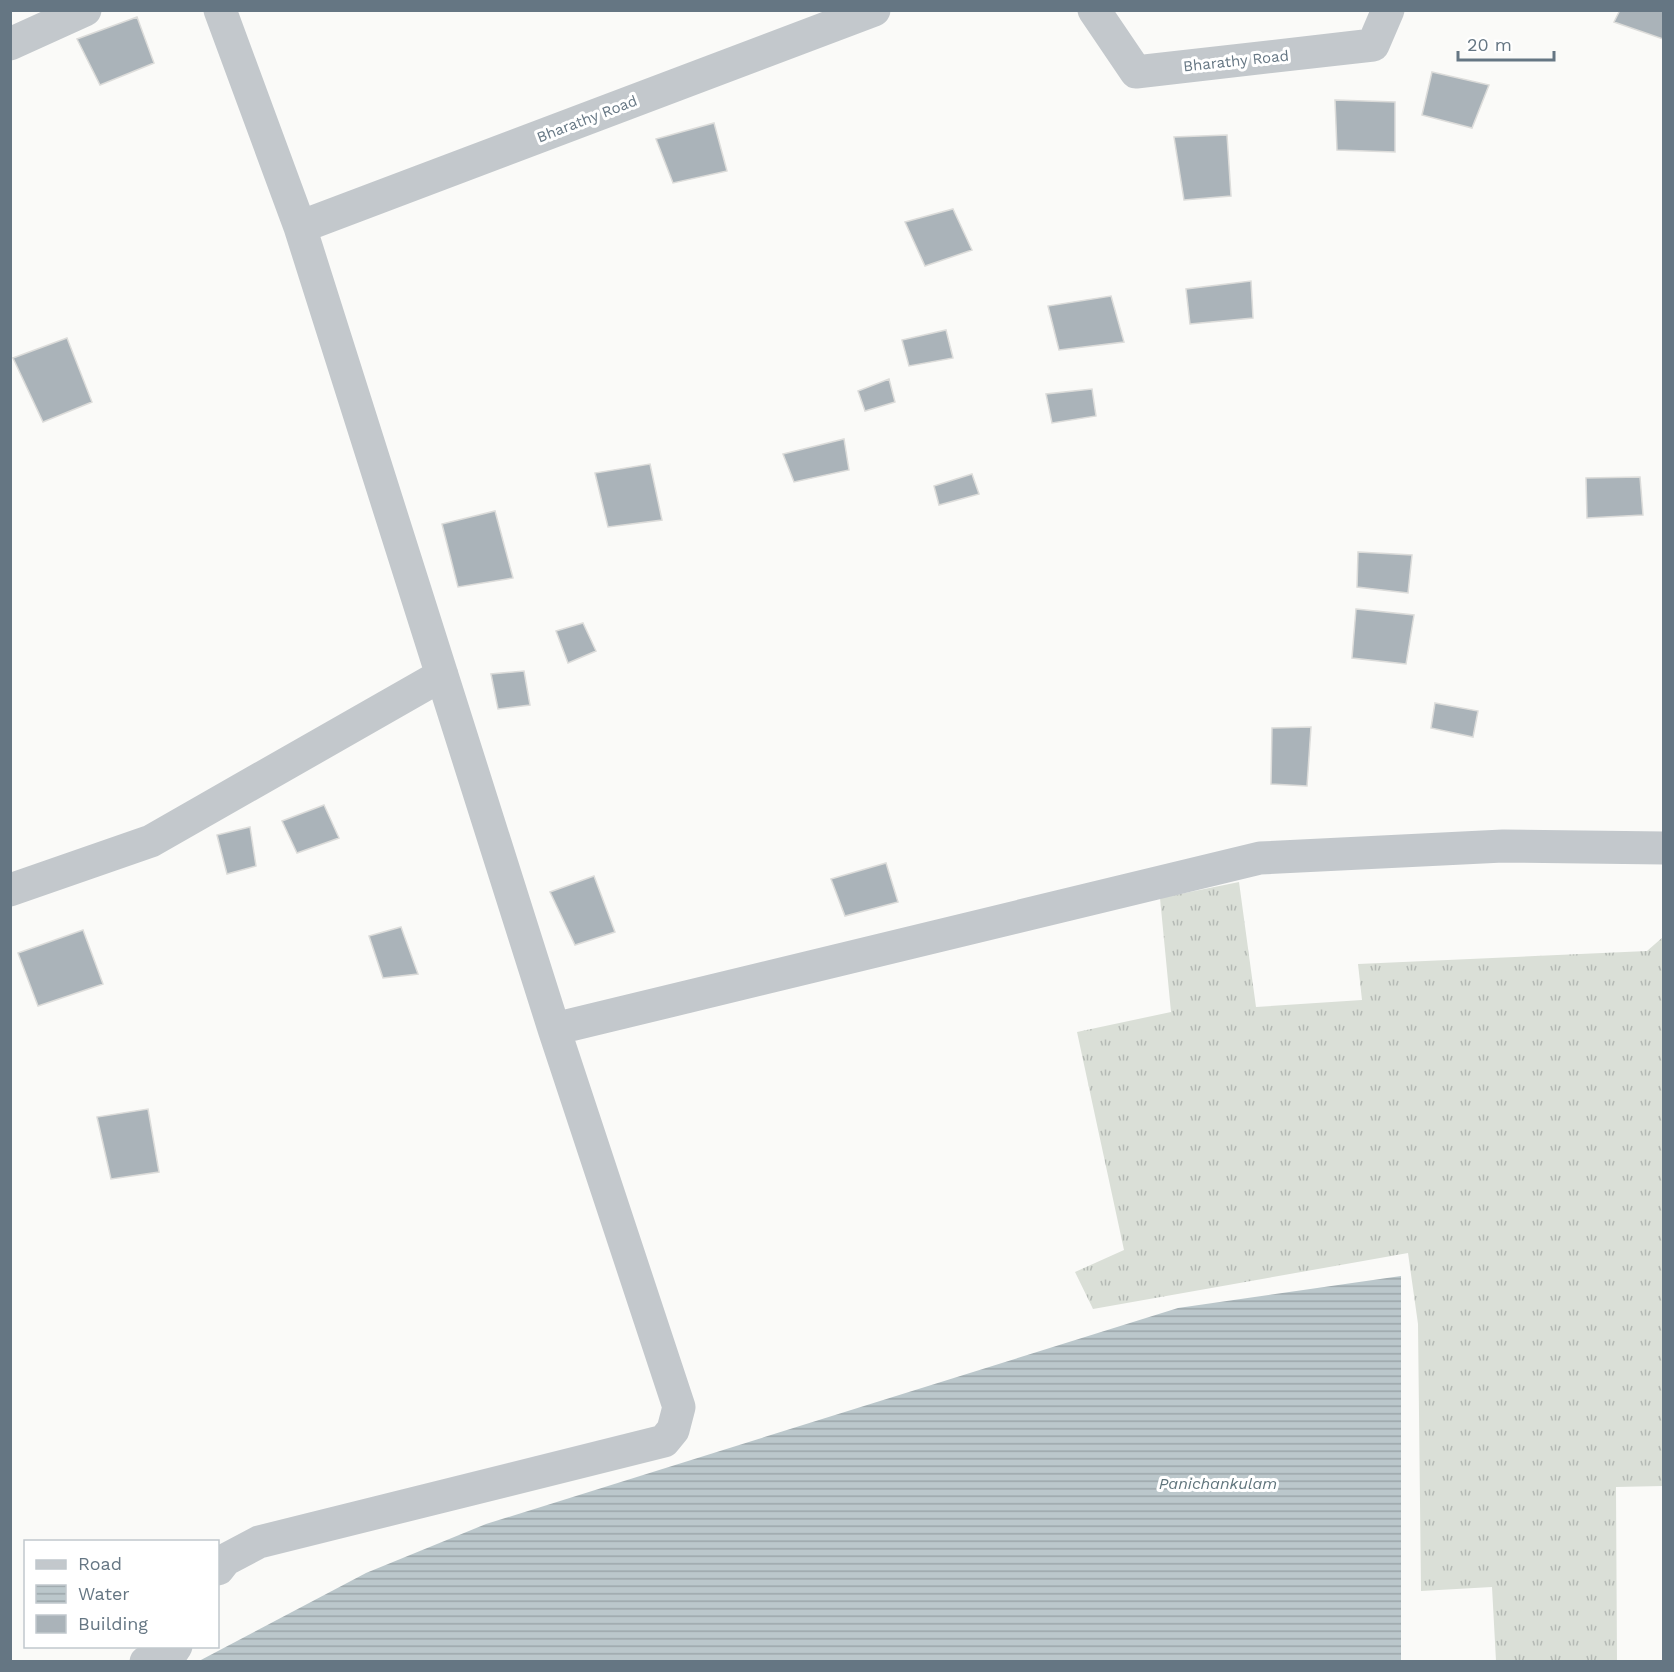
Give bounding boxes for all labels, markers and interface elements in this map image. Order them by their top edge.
scale bar [1458,24,1554,62]
text: 20 m [1467,34,1512,55]
street label: Bharathy Road [1182,47,1290,75]
street label: Bharathy Road [534,92,640,146]
water label: Panichankulam [1159,1474,1277,1493]
legend [24,1540,219,1648]
text: Road [78,1553,122,1574]
text: Water [78,1583,130,1604]
text: Building [78,1613,148,1634]

